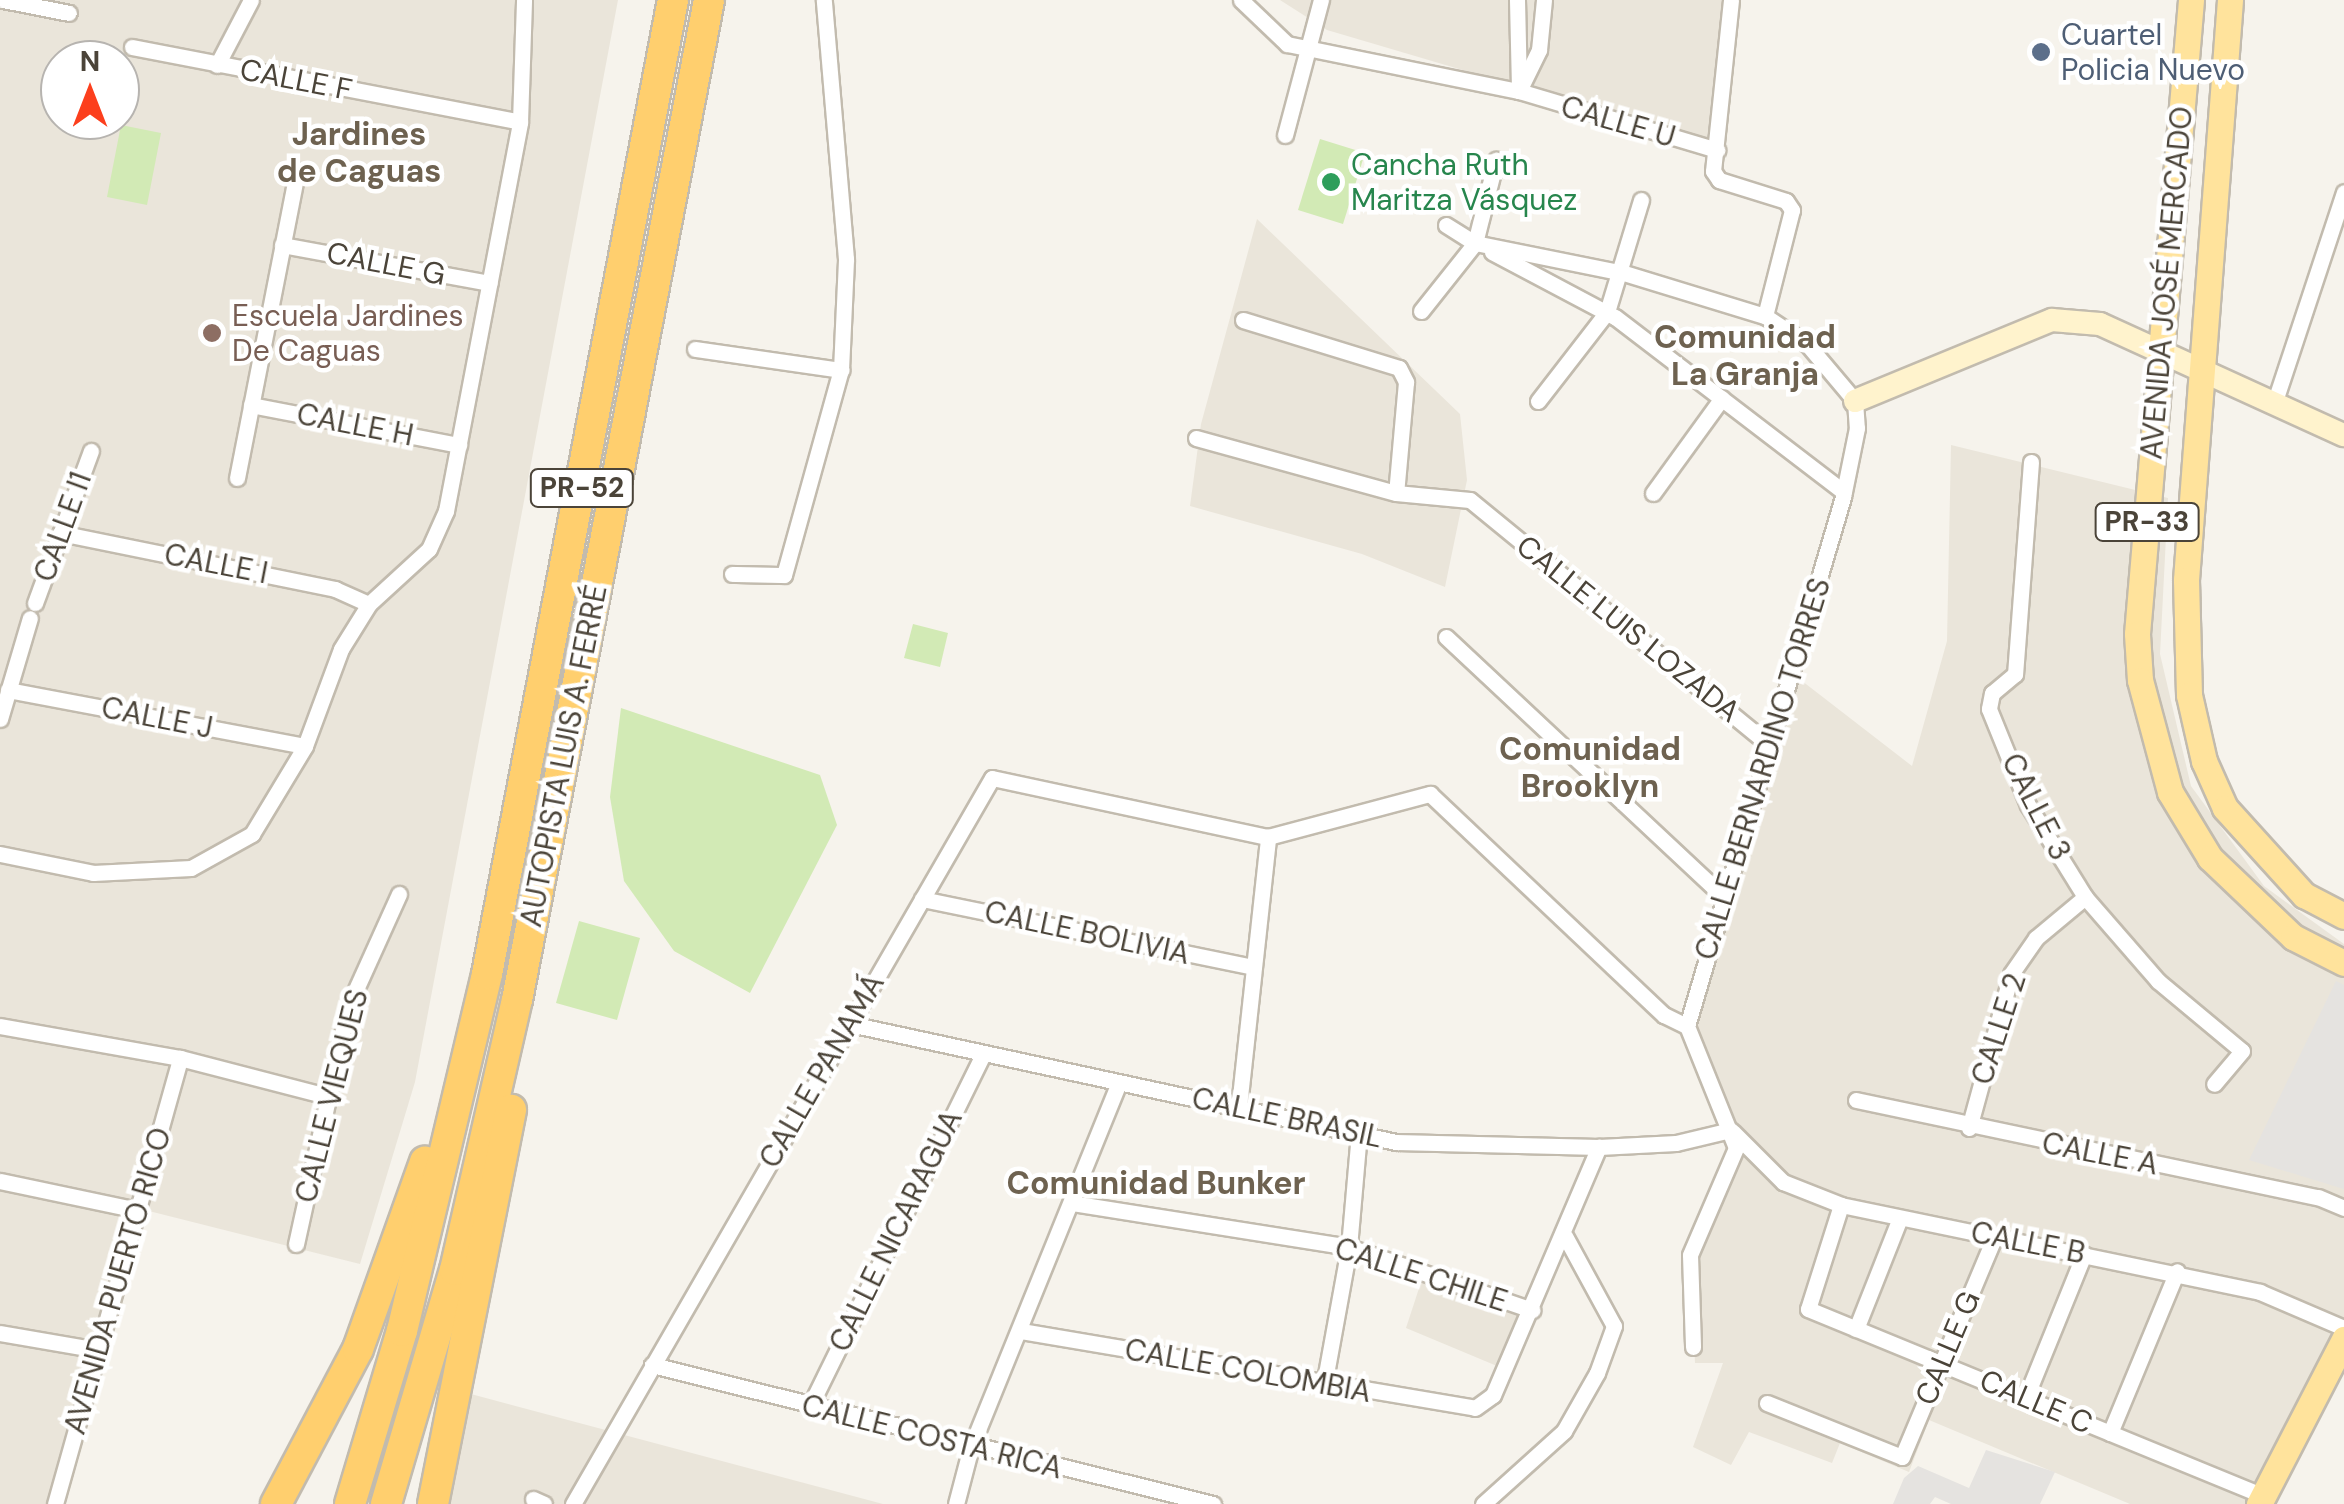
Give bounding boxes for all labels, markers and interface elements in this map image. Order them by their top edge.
place label: Cuartel Policia Nuevo [2061,17,2245,88]
north arrow [40,40,140,140]
marker: Cuartel Policia Nuevo [2030,41,2052,63]
text: N [80,43,100,80]
street label: CALLE F [237,52,355,108]
street label: CALLE U [1557,89,1679,155]
street label: AVENIDA JOSÉ MERCADO [2134,105,2200,461]
district label: Jardines de Caguas [277,116,441,191]
place label: Cancha Ruth Maritza Vásquez [1351,147,1577,218]
marker: Cancha Ruth Maritza Vásquez [1320,171,1342,193]
street label: CALLE G [324,235,448,293]
place label: Escuela Jardines De Caguas [232,298,464,368]
district label: Comunidad La Granja [1654,319,1836,394]
marker: Escuela Jardines De Caguas [201,322,223,344]
street label: CALLE H [294,396,416,454]
road number: PR-52 [530,465,634,511]
street label: CALLE I1 [27,467,99,587]
road number: PR-33 [2094,499,2200,545]
street label: CALLE LUIS LOZADA [1509,528,1747,730]
street label: CALLE I [161,536,271,592]
street label: CALLE BERNARDINO TORRES [1688,574,1838,964]
street label: AUTOPISTA LUIS A. FERRÉ [513,582,615,930]
street label: CALLE J [98,690,216,746]
district label: Comunidad Brooklyn [1499,731,1681,806]
street label: CALLE 3 [1994,748,2078,866]
street label: CALLE BOLIVIA [981,894,1193,972]
street label: CALLE PANAMÁ [752,968,892,1174]
street label: CALLE 2 [1964,969,2034,1089]
street label: CALLE VIEQUES [288,986,376,1206]
street label: CALLE BRASIL [1189,1080,1385,1156]
street label: CALLE NICARAGUA [822,1104,970,1358]
street label: AVENIDA PUERTO RICO [57,1124,179,1438]
street label: CALLE A [2039,1125,2161,1183]
district label: Comunidad Bunker [1006,1164,1306,1202]
street label: CALLE B [1968,1214,2088,1272]
street label: CALLE CHILE [1330,1230,1512,1320]
street label: CALLE G [1908,1286,1988,1410]
street label: CALLE COLOMBIA [1122,1332,1374,1410]
street label: CALLE C [1974,1362,2098,1442]
street label: CALLE COSTA RICA [798,1387,1066,1487]

